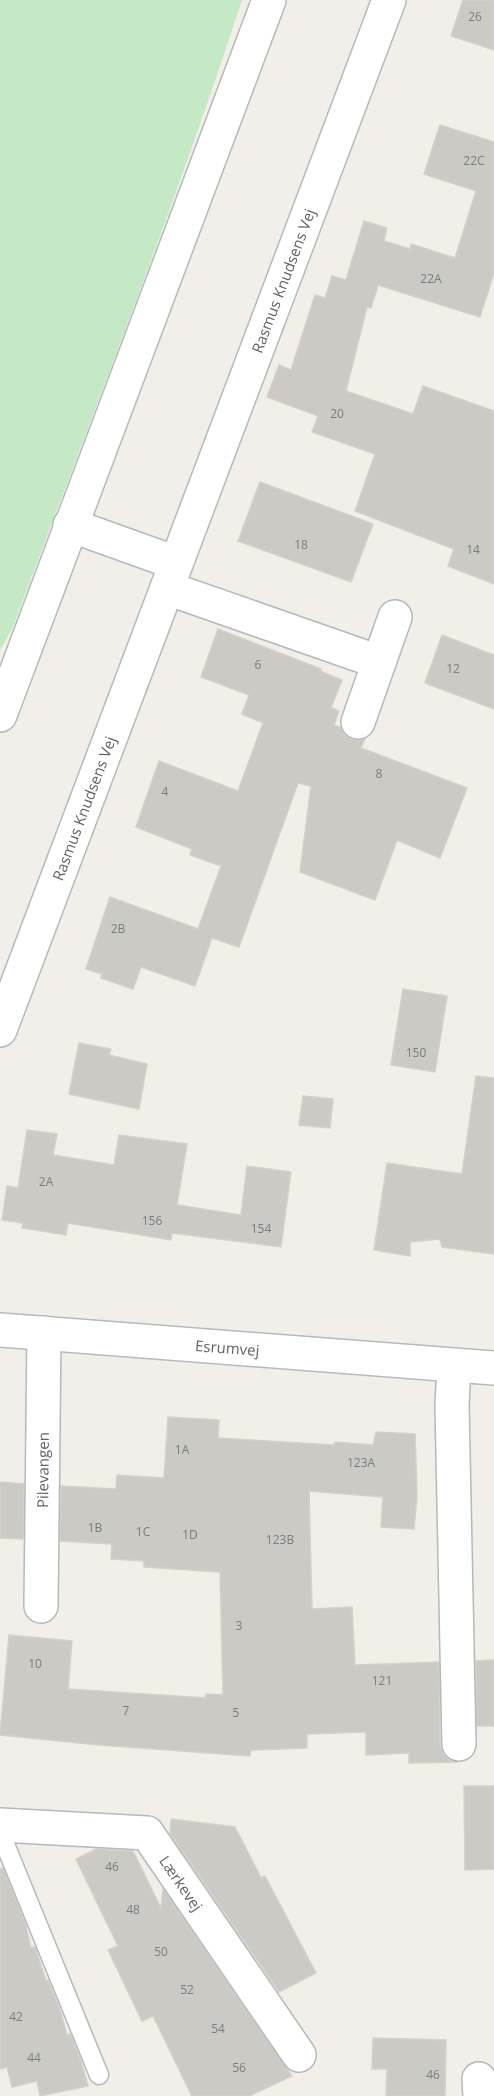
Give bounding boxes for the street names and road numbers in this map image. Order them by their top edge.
street label: Rasmus Knudsens Vej [247,206,319,356]
street label: Rasmus Knudsens Vej [47,733,120,883]
street label: Esrumvej [194,1335,260,1360]
street label: Pilevangen [32,1432,53,1508]
street label: Lærkevej [155,1852,207,1915]

